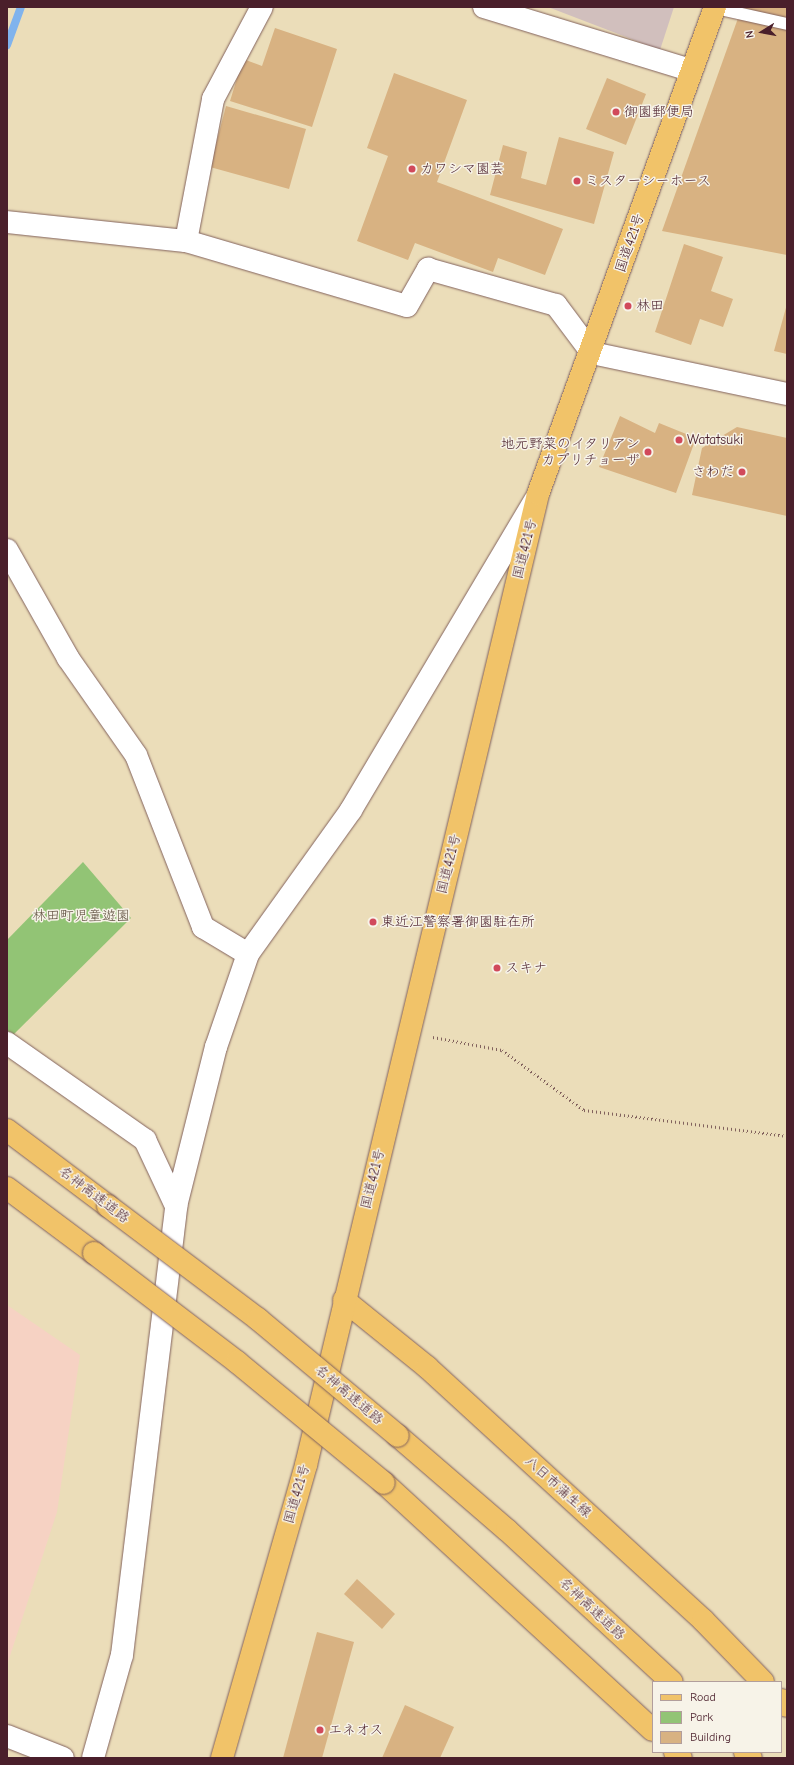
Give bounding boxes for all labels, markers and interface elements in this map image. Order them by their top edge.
north arrow [742,12,782,52]
text: N [743,30,757,39]
place label: 御園郵便局 [624,104,694,120]
marker: 御園郵便局 [611,107,621,117]
place label: カワシマ園芸 [420,161,504,177]
marker: カワシマ園芸 [407,164,417,174]
place label: ミスターシーホース [585,173,711,189]
marker: ミスターシーホース [572,176,582,186]
street label: 国道421号 [612,211,648,275]
place label: 林田 [636,298,664,314]
marker: 林田 [623,301,633,311]
place label: Watatsuki [687,432,743,448]
marker: Watatsuki [674,435,684,445]
place label: 地元野菜のイタリアン カプリチョーザ [500,436,640,468]
marker: 地元野菜のイタリアン カプリチョーザ [643,447,653,457]
place label: さわだ [692,464,734,480]
marker: さわだ [737,467,747,477]
street label: 国道421号 [509,517,541,581]
street label: 国道421号 [433,832,465,896]
park label: 林田町児童遊園 [32,908,130,924]
place label: 東近江警察署御園駐在所 [381,914,535,930]
marker: 東近江警察署御園駐在所 [368,917,378,927]
place label: スキナ [505,960,547,976]
marker: スキナ [492,963,502,973]
street label: 国道421号 [357,1147,389,1211]
street label: 名神高速道路 [55,1163,133,1227]
street label: 名神高速道路 [311,1362,387,1428]
street label: 八日市蒲生線 [521,1453,595,1521]
street label: 国道421号 [280,1462,314,1526]
street label: 名神高速道路 [556,1574,628,1644]
legend [652,1681,782,1753]
text: Road [690,1690,716,1704]
text: Park [690,1710,713,1724]
place label: エネオス [328,1722,384,1738]
marker: エネオス [315,1725,325,1735]
text: Building [690,1730,731,1744]

